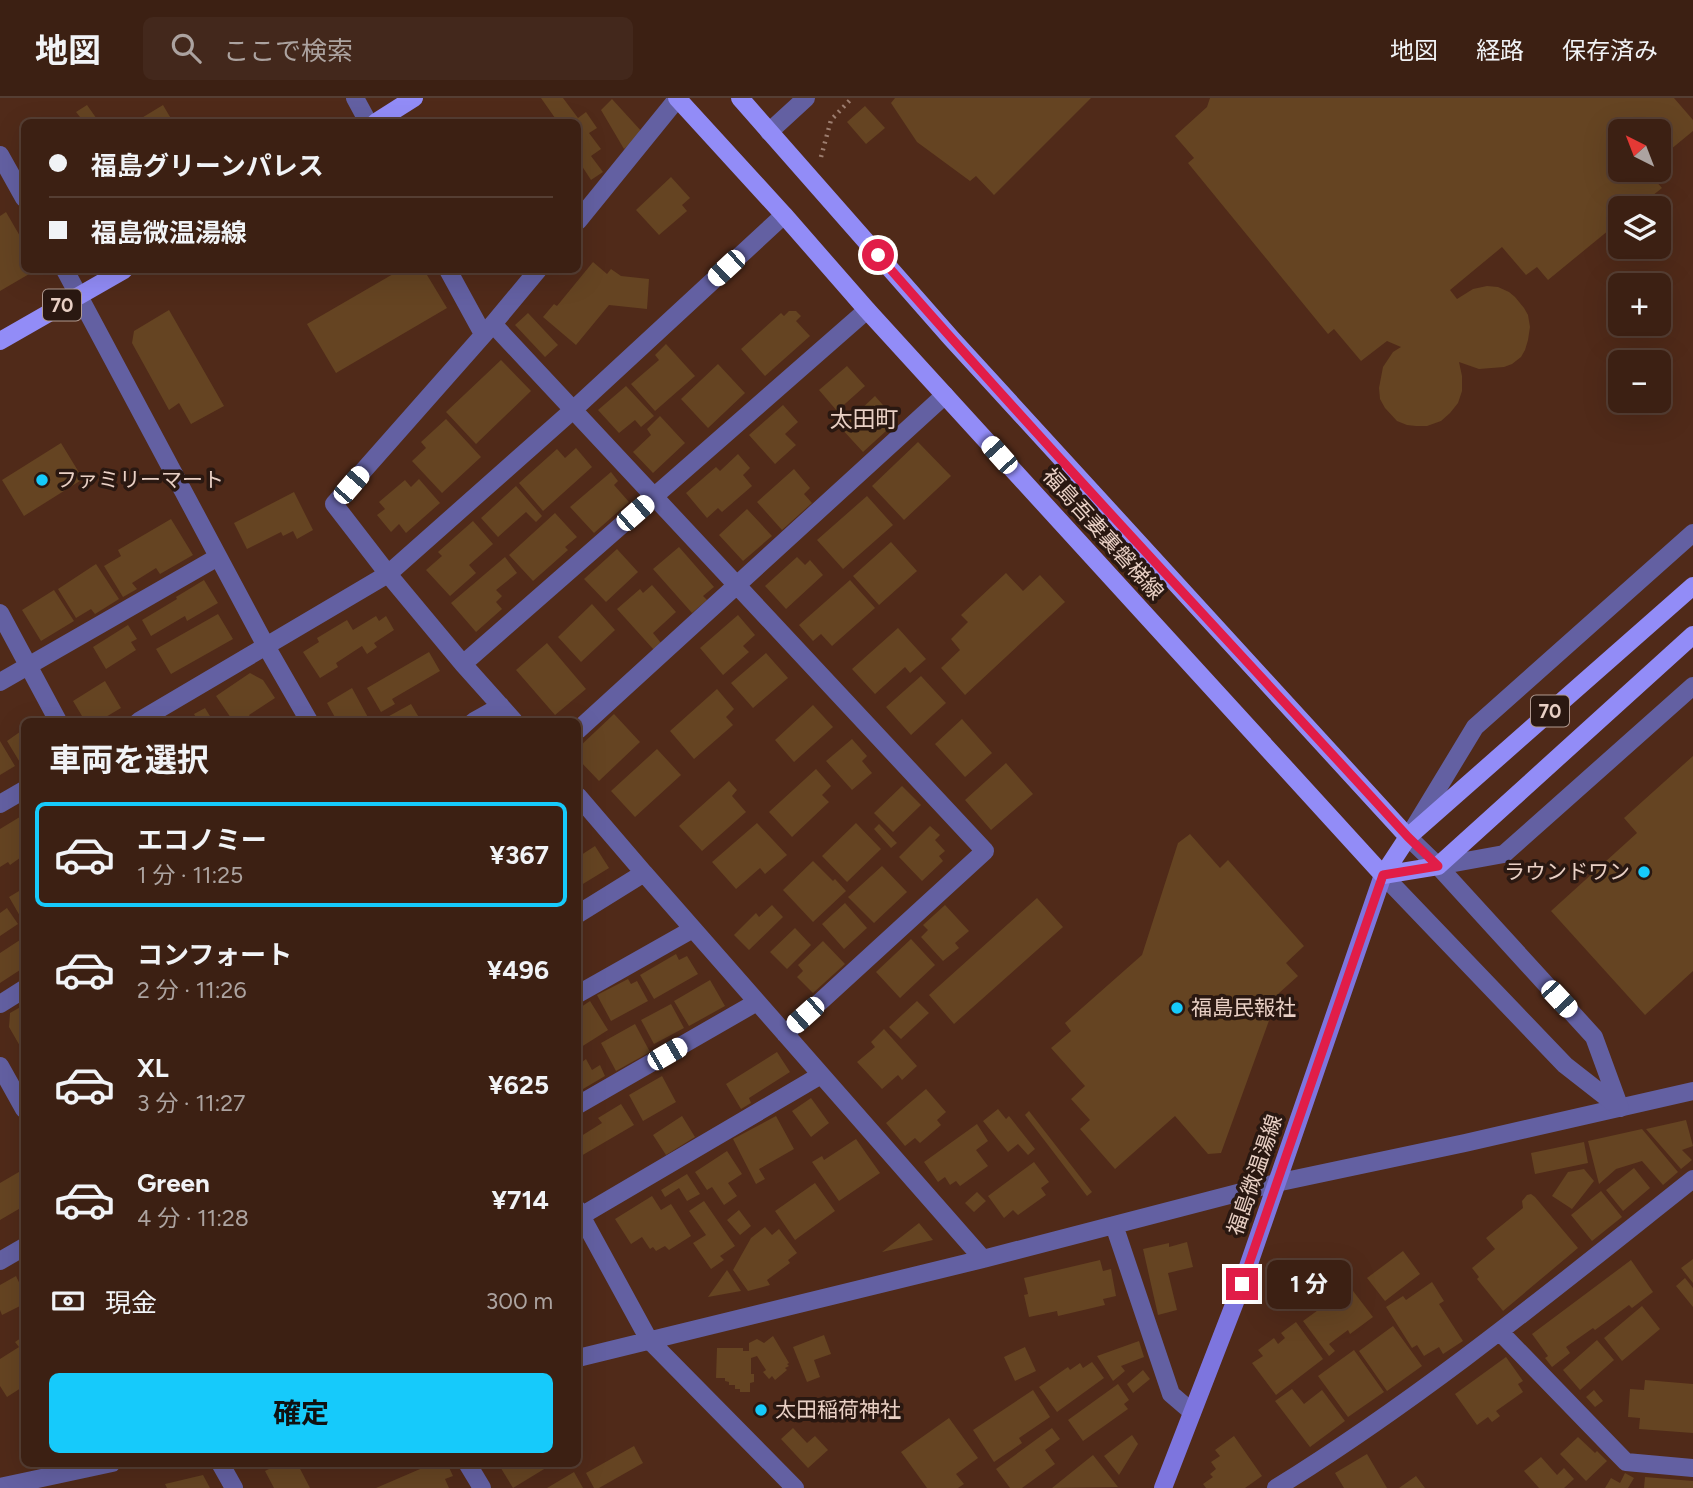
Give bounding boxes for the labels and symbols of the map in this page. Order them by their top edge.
north arrow [1608,119,1671,182]
route start [862,239,894,271]
car [704,246,749,290]
road number: 70 [43,290,81,321]
district label: 太田町 [830,405,899,433]
car [978,432,1021,478]
car [330,462,373,508]
street label: 福島吾妻裏磐梯線 [1038,463,1169,604]
place label: ファミリーマート [56,467,224,492]
marker: ファミリーマート [34,472,50,488]
car [613,491,658,535]
road number: 70 [1531,696,1569,726]
place label: ラウンドワン [1504,859,1630,884]
marker: ラウンドワン [1636,864,1652,880]
car [1537,976,1582,1022]
car [783,993,828,1037]
place label: 福島民報社 [1191,995,1296,1020]
marker: 福島民報社 [1169,1000,1185,1016]
car [644,1034,691,1074]
street label: 福島微温湯線 [1222,1111,1287,1238]
callout: 1 分 [1266,1260,1350,1308]
route end [1226,1268,1258,1300]
place label: 太田稲荷神社 [775,1397,901,1422]
marker: 太田稲荷神社 [753,1402,769,1418]

